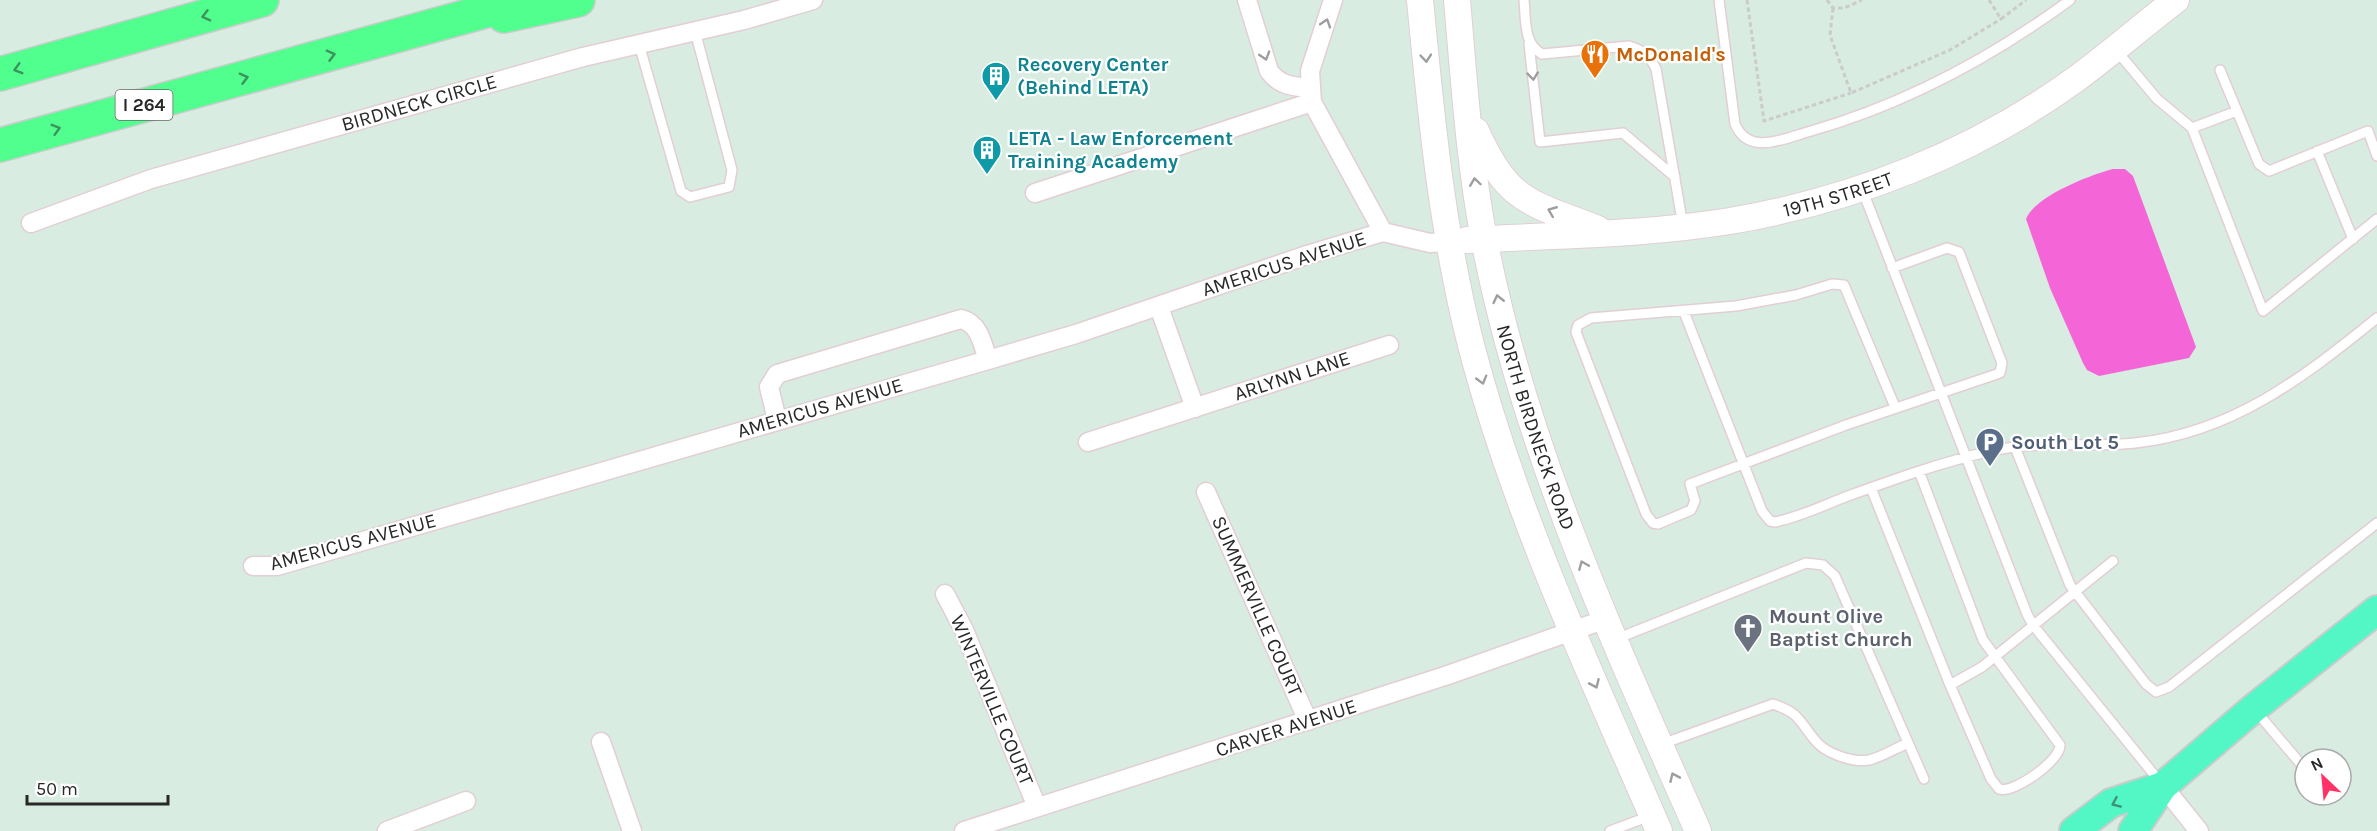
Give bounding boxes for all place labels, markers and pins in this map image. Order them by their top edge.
restaurant icon: McDonald's [1579,38,1611,80]
place label: McDonald's [1616,43,1726,66]
place label: Recovery Center (Behind LETA) [1017,53,1169,99]
building icon: Recovery Center (Behind LETA) [980,60,1012,102]
place label: LETA - Law Enforcement Training Academy [1008,127,1233,173]
building icon: LETA - Law Enforcement Training Academy [971,134,1003,176]
parking icon: South Lot 5 [1974,426,2006,468]
place label: South Lot 5 [2011,431,2119,454]
place label: Mount Olive Baptist Church [1769,605,1912,651]
church icon: Mount Olive Baptist Church [1732,612,1764,654]

